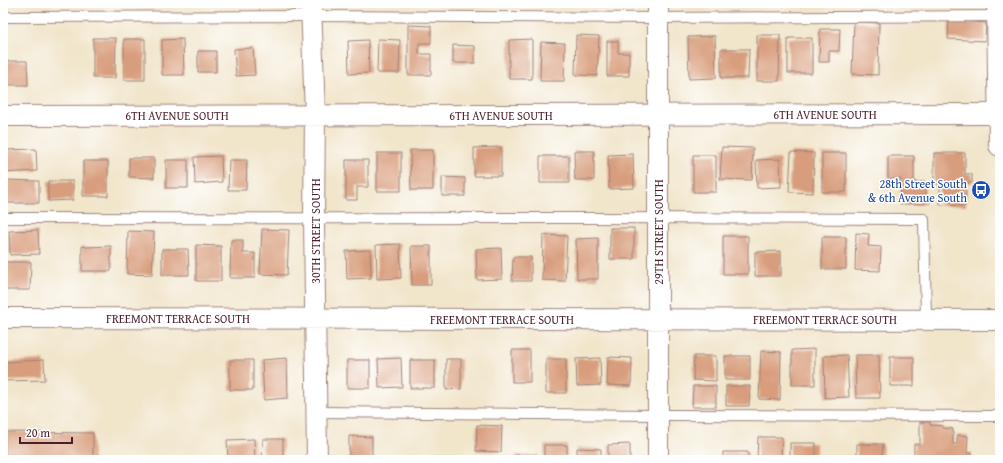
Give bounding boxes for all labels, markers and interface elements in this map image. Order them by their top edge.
street label: 6TH AVENUE SOUTH [773,106,877,123]
street label: 6TH AVENUE SOUTH [125,107,229,124]
street label: 6TH AVENUE SOUTH [449,107,553,124]
place label: 28th Street South & 6th Avenue South [868,175,967,206]
street label: 30TH STREET SOUTH [307,178,324,284]
street label: 29TH STREET SOUTH [650,179,667,285]
bus stop icon: 28th Street South & 6th Avenue South [970,179,992,201]
street label: FREEMONT TERRACE SOUTH [106,310,250,327]
street label: FREEMONT TERRACE SOUTH [430,311,574,328]
street label: FREEMONT TERRACE SOUTH [753,311,897,328]
scale bar [20,419,72,445]
text: 20 m [26,424,50,441]

